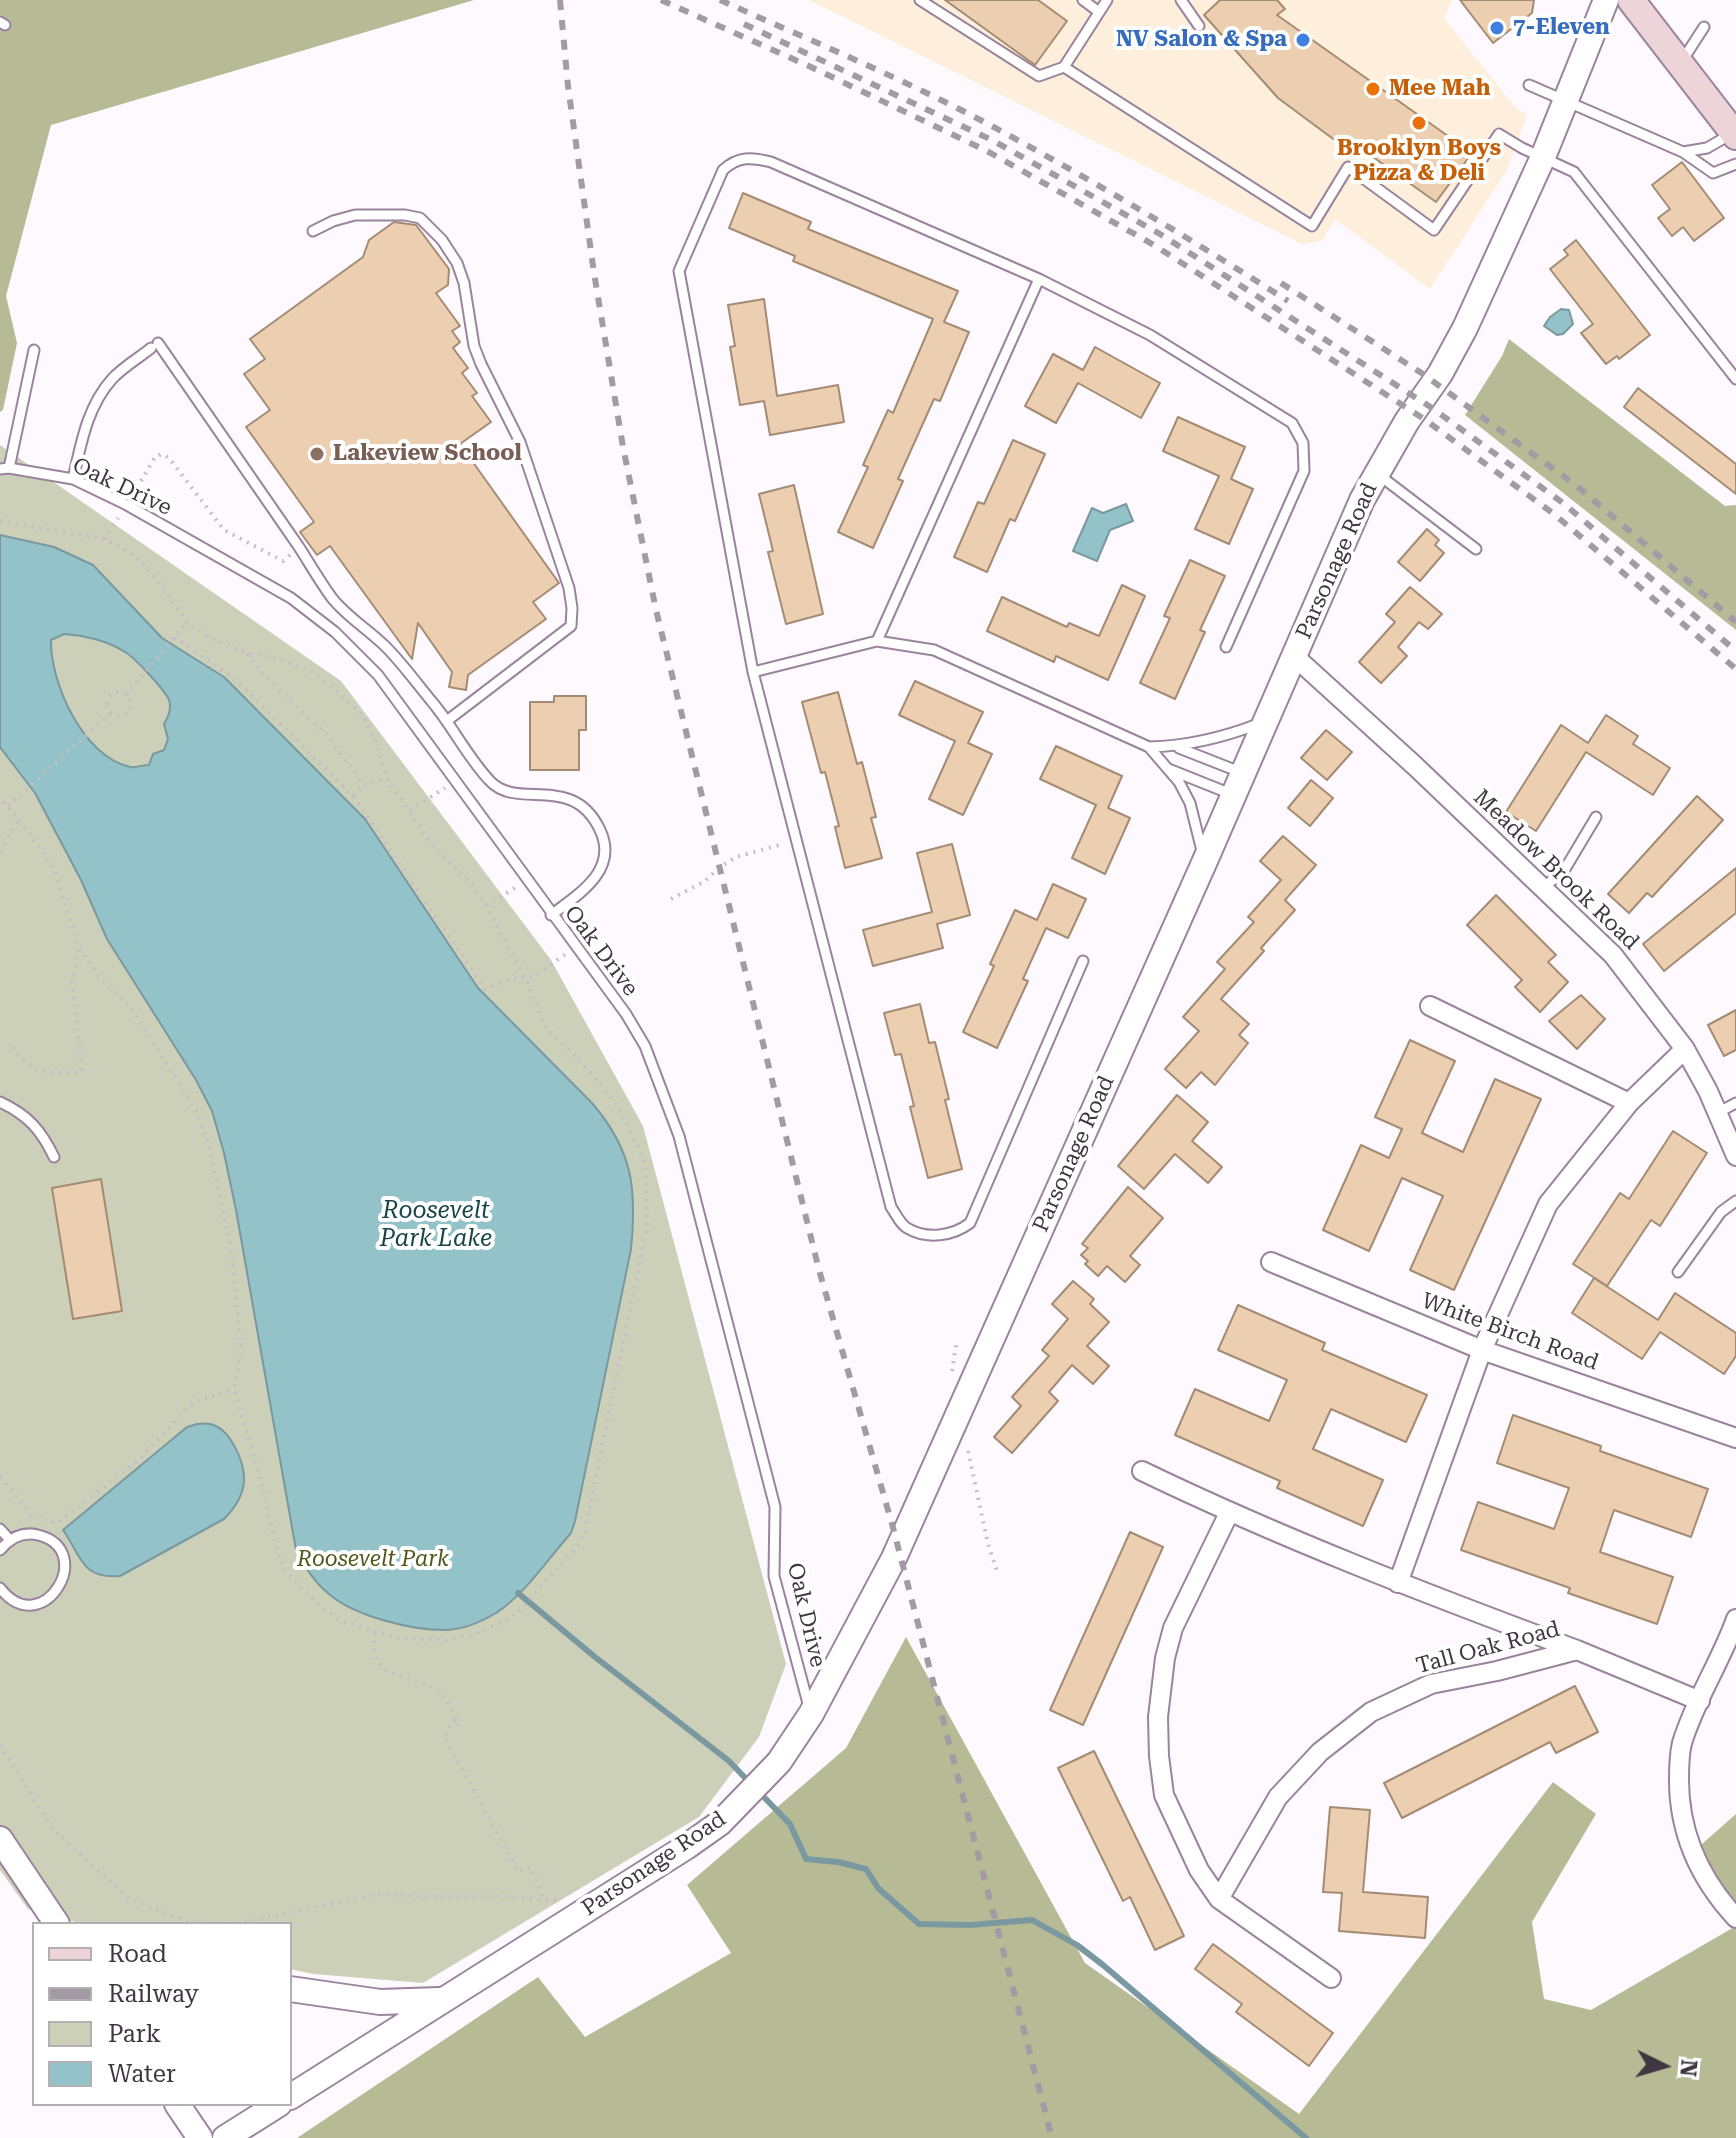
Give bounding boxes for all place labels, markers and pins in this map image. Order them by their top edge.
place label: 7-Eleven [1513,15,1610,41]
marker: 7-Eleven [1488,19,1506,37]
place label: NV Salon & Spa [1116,27,1287,53]
marker: NV Salon & Spa [1294,31,1312,49]
place label: Mee Mah [1389,76,1490,102]
marker: Mee Mah [1364,80,1382,98]
marker: Brooklyn Boys Pizza & Deli [1410,114,1428,132]
place label: Brooklyn Boys Pizza & Deli [1337,136,1501,188]
place label: Lakeview School [333,441,522,467]
marker: Lakeview School [308,445,326,463]

